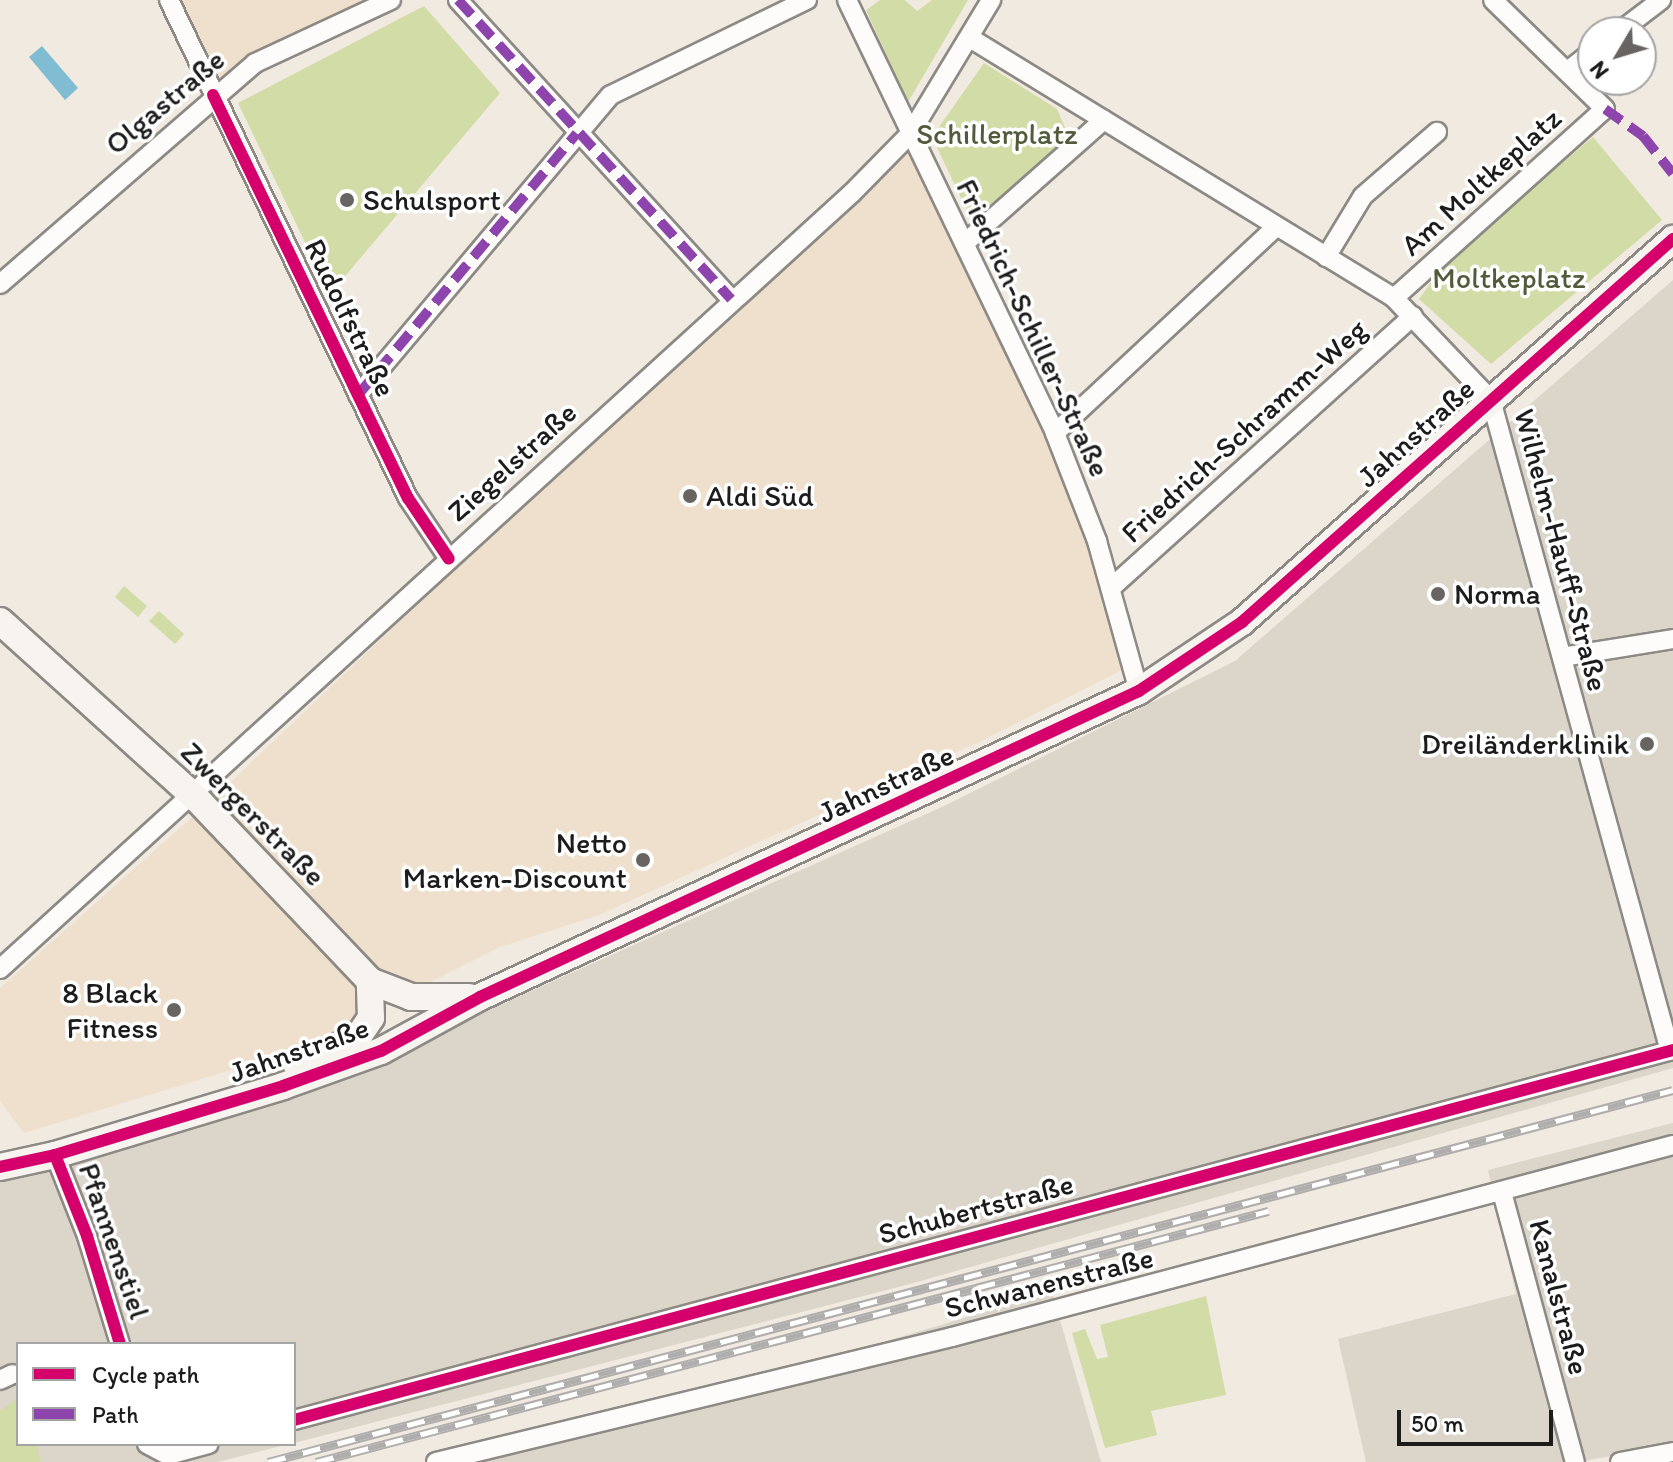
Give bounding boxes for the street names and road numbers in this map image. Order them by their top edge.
street label: Olgastraße [98,42,232,162]
street label: Am Moltkeplatz [1393,100,1569,264]
street label: Friedrich-Schiller-Straße [948,174,1118,482]
street label: Rudolfstraße [296,233,404,403]
street label: Friedrich-Schramm-Weg [1114,311,1374,551]
street label: Jahnstraße [1350,371,1482,495]
street label: Ziegelstraße [440,395,584,529]
street label: Wilhelm-Hauff-Straße [1506,405,1616,695]
street label: Zwergerstraße [173,734,333,894]
street label: Jahnstraße [812,737,960,831]
street label: Jahnstraße [224,1009,374,1091]
street label: Pfannenstiel [70,1158,158,1324]
street label: Schubertstraße [875,1166,1077,1252]
street label: Kanalstraße [1521,1215,1597,1379]
street label: Schwanenstraße [941,1240,1157,1326]

